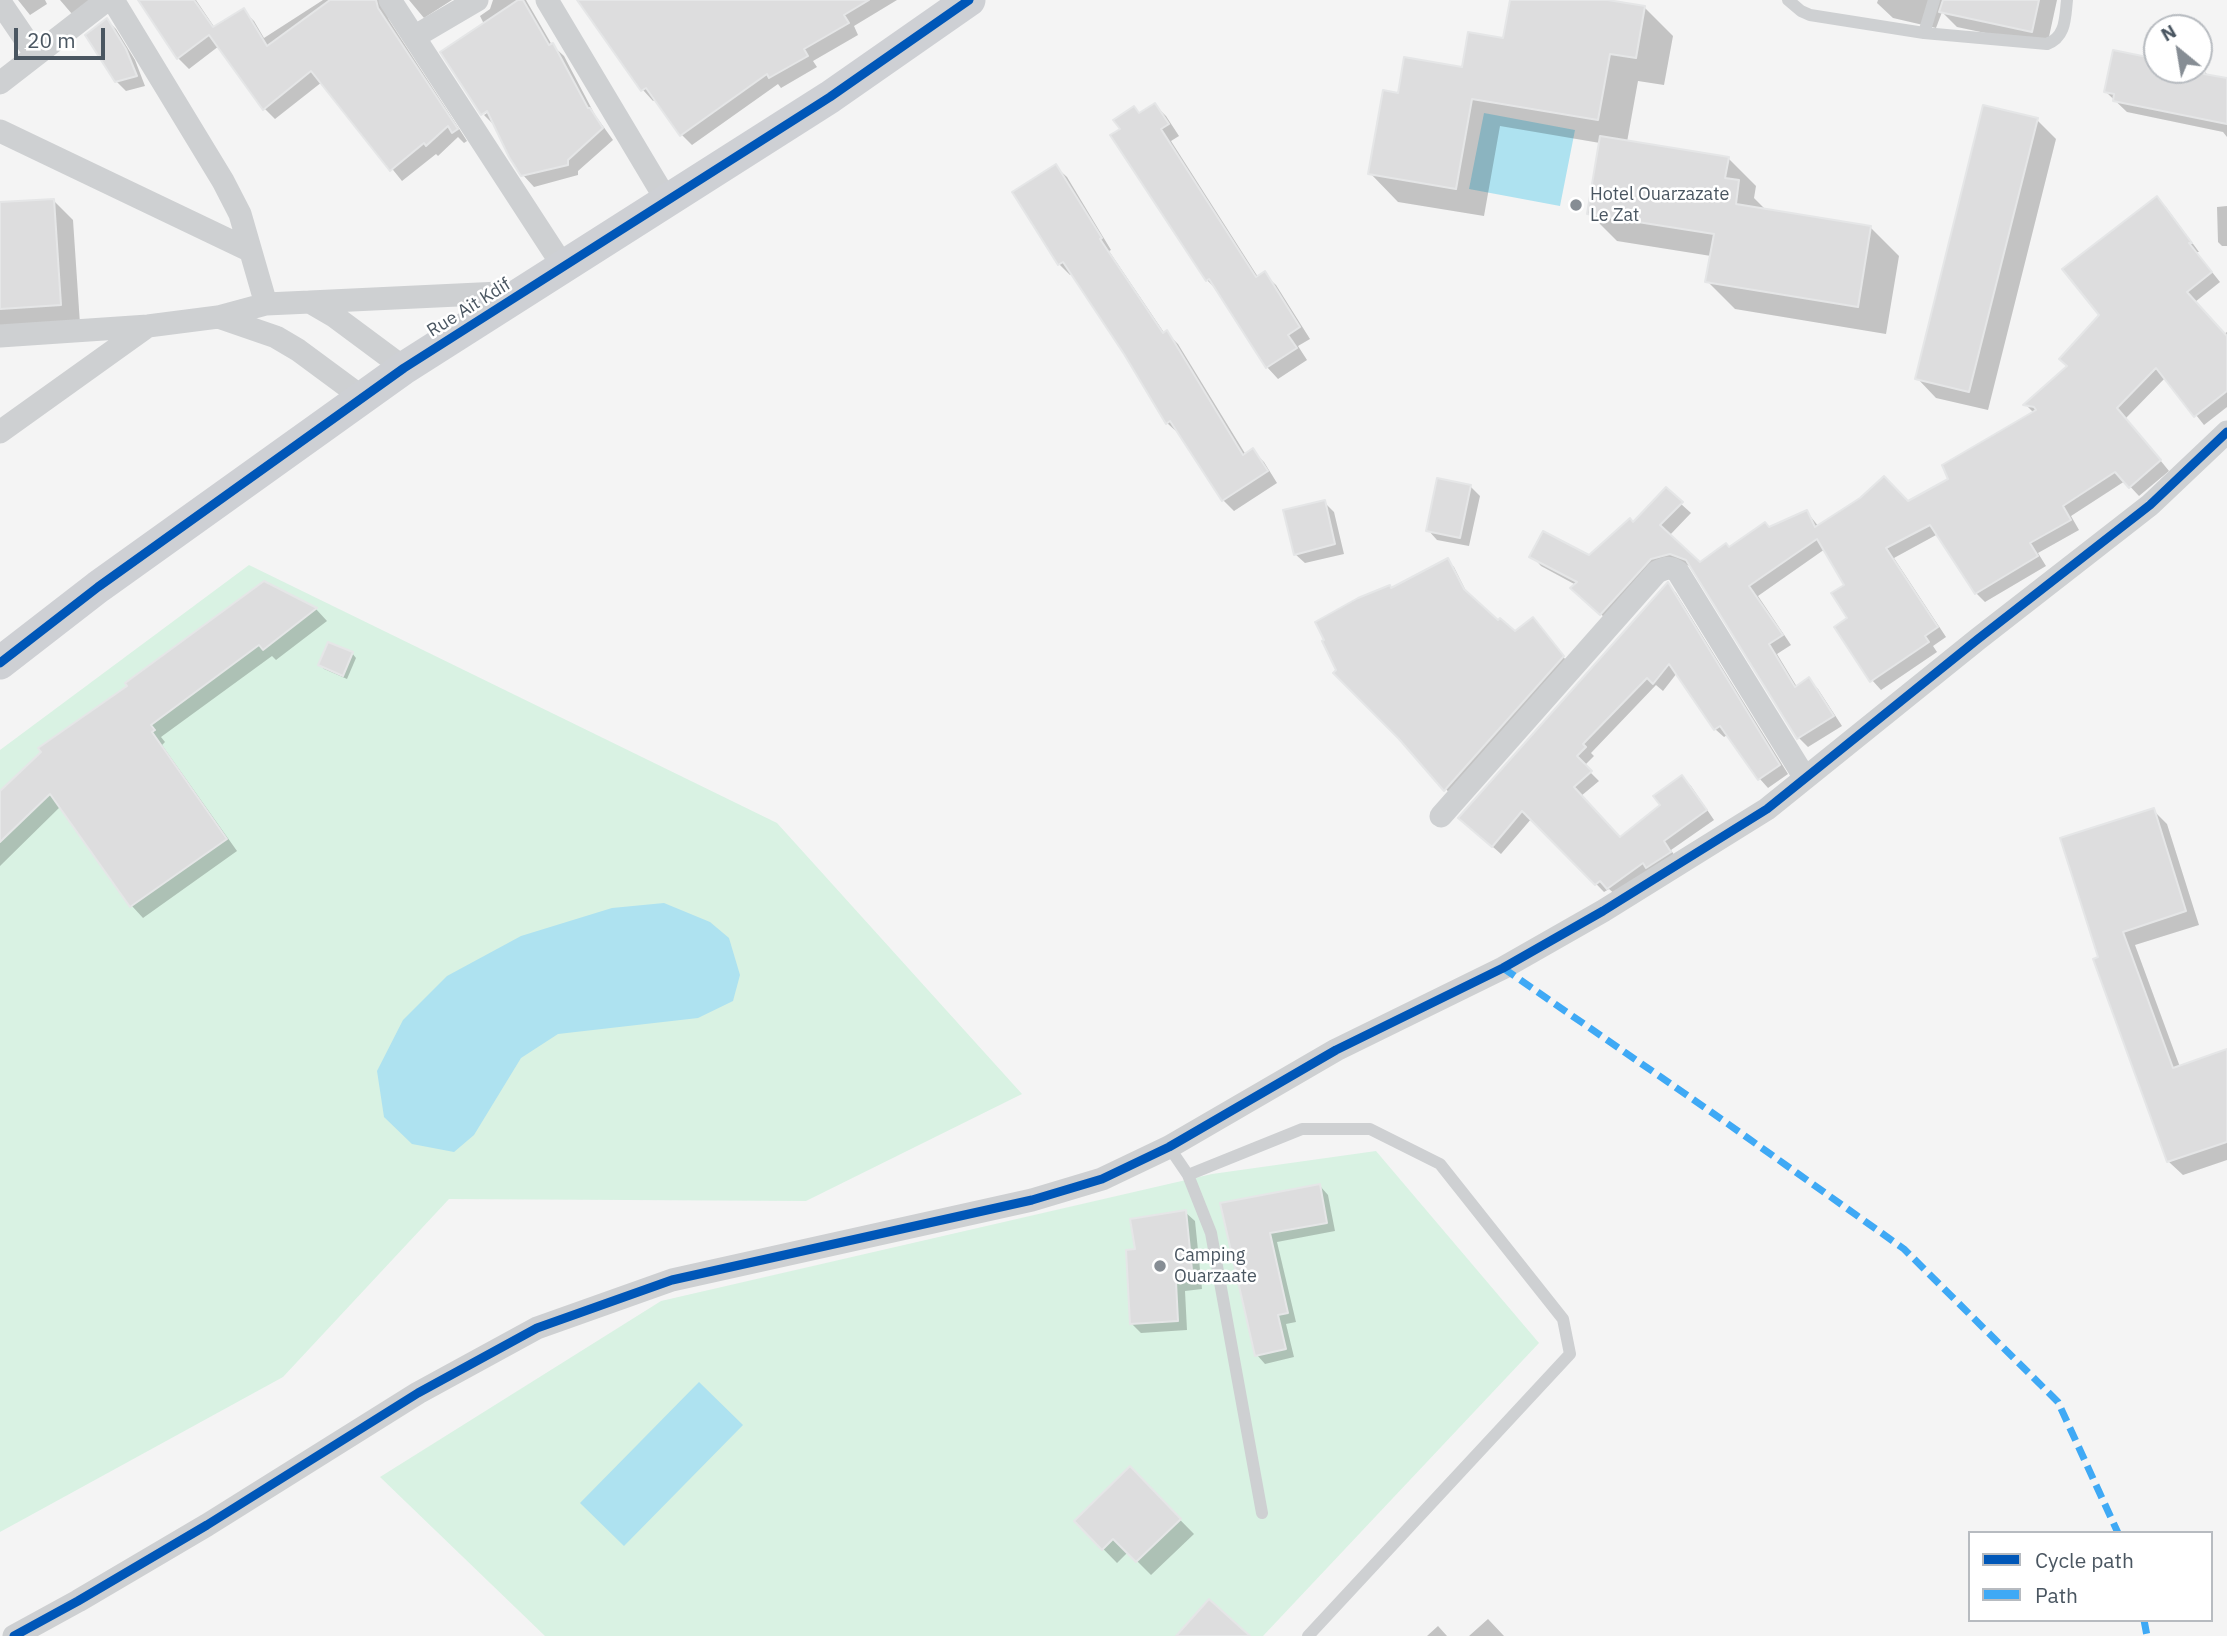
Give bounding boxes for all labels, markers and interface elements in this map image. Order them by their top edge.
scale bar [18,14,108,58]
north arrow [2143,14,2213,84]
text: N [2157,19,2180,46]
text: 20 m [27,26,76,54]
place label: Hotel Ouarzazate Le Zat [1590,184,1729,227]
marker: Hotel Ouarzazate Le Zat [1568,197,1584,213]
street label: Rue Ait Kdif [423,274,515,342]
place label: Camping Ouarzaate [1174,1245,1257,1288]
marker: Camping Ouarzaate [1152,1258,1168,1274]
legend [1968,1531,2213,1622]
text: Cycle path [2035,1546,2134,1574]
text: Path [2035,1581,2078,1609]

